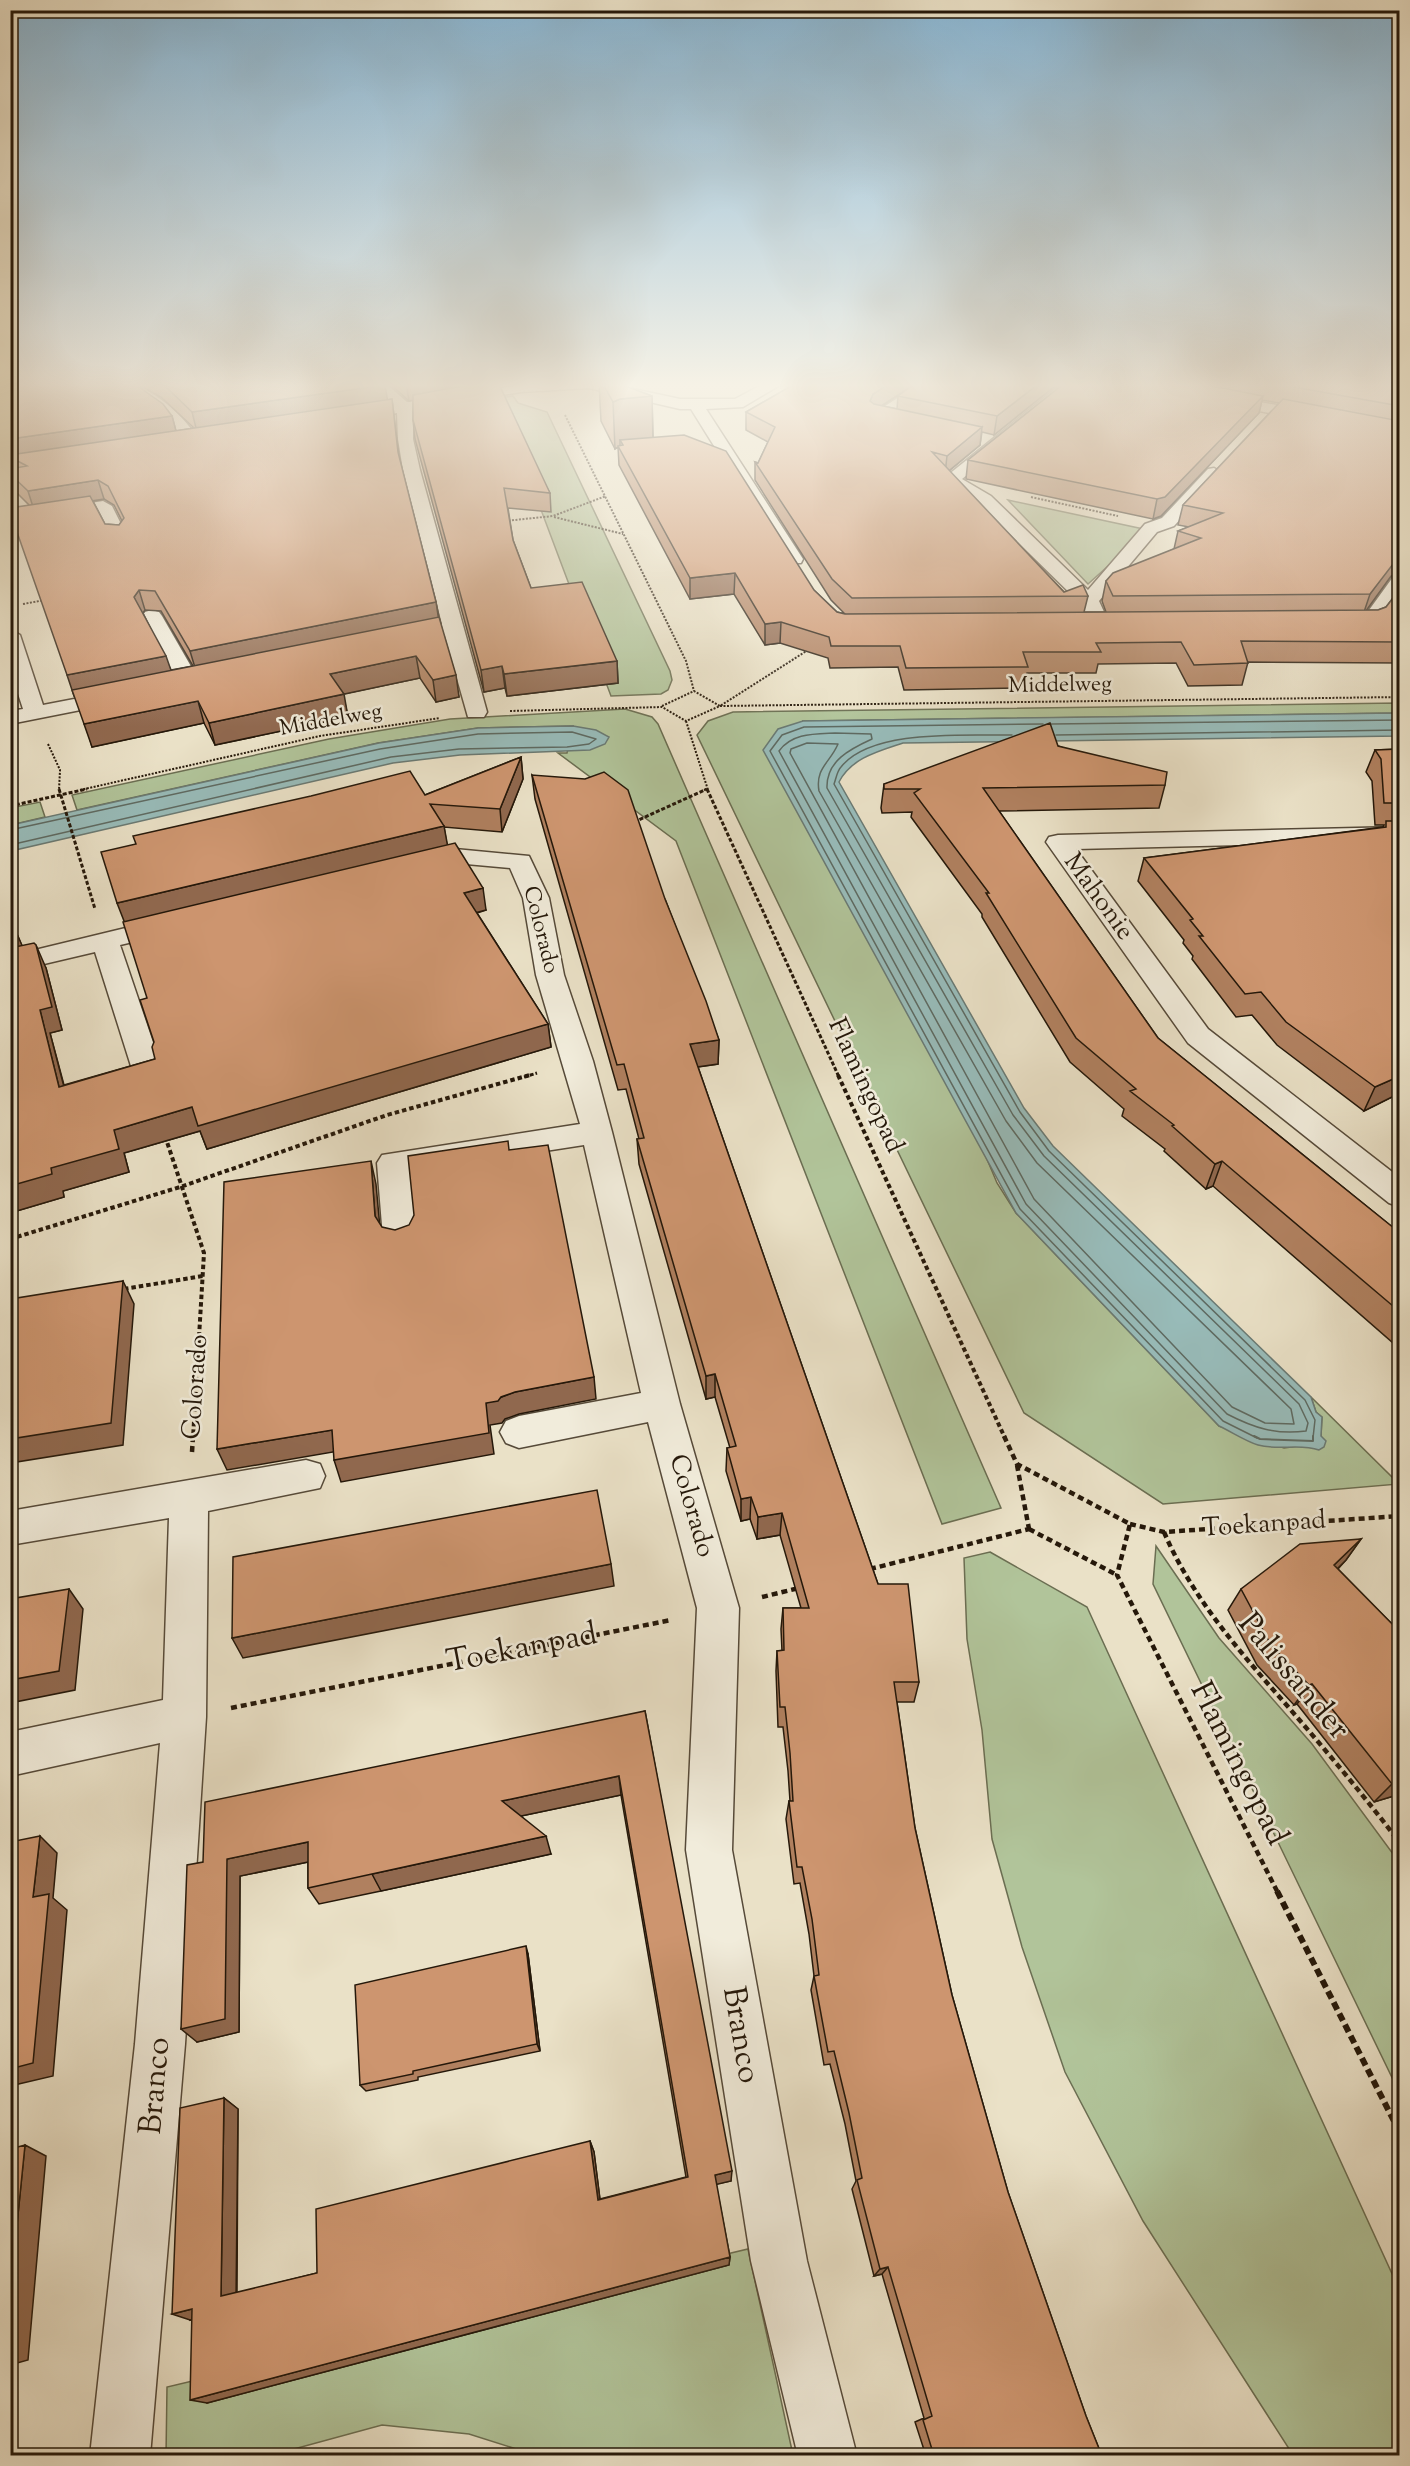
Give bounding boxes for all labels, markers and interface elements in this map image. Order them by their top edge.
street label: Middelweg [1008,669,1112,703]
street label: Middelweg [277,696,385,746]
street label: Mahonie [1054,846,1142,948]
street label: Colorado [514,883,566,977]
street label: Flamingopad [818,1013,913,1160]
street label: Colorado [174,1333,218,1441]
street label: Colorado [659,1450,723,1562]
street label: Toekanpad [1201,1502,1328,1548]
street label: Palissander [1226,1603,1360,1751]
street label: Toekanpad [443,1612,601,1686]
street label: Flamingopad [1177,1674,1299,1854]
street label: Branco [709,1983,771,2087]
street label: Branco [129,2035,183,2137]

